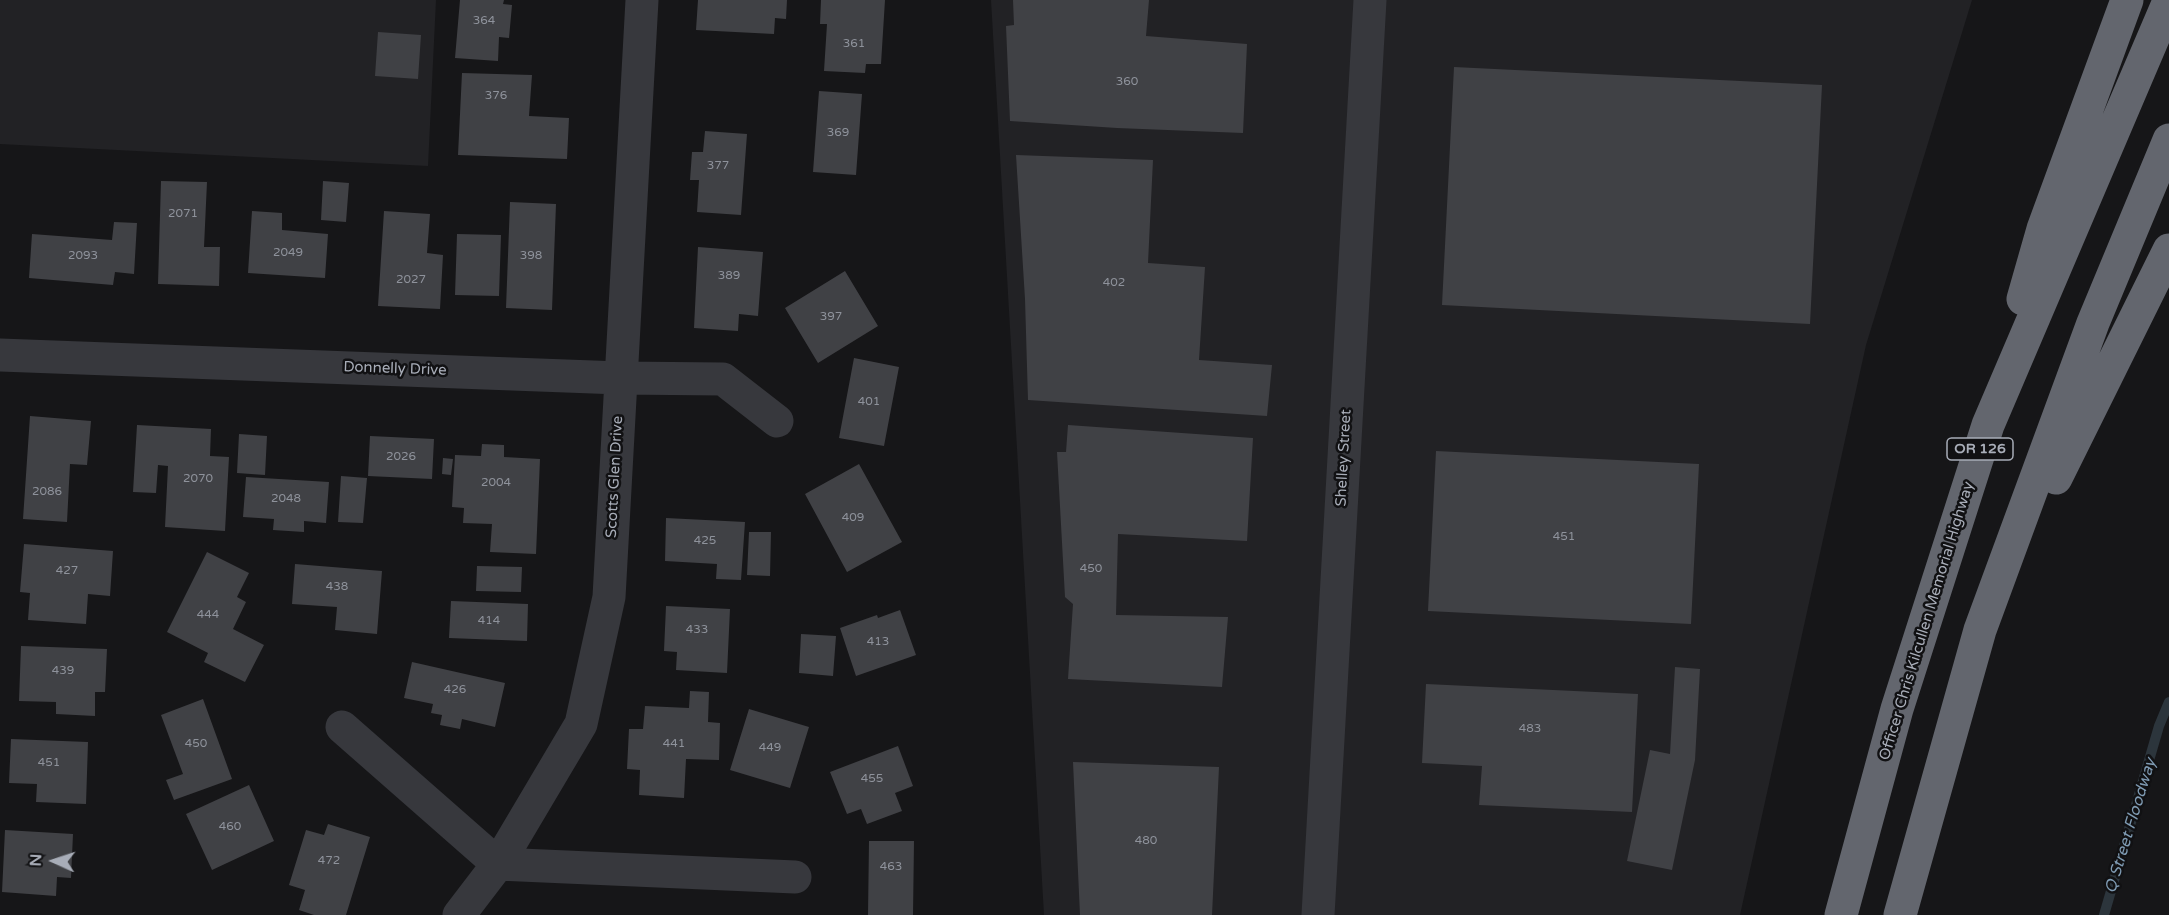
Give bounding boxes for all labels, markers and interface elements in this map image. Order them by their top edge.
house number: 364 [473,14,495,28]
house number: 361 [843,37,865,51]
house number: 360 [1116,75,1138,89]
house number: 376 [485,89,507,103]
house number: 369 [827,126,849,140]
house number: 377 [707,159,729,173]
house number: 2071 [168,207,198,221]
house number: 2049 [273,246,303,260]
house number: 2093 [68,249,98,263]
house number: 398 [520,249,542,263]
house number: 389 [718,269,740,283]
house number: 2027 [396,273,426,287]
house number: 402 [1103,276,1125,290]
house number: 397 [820,310,842,324]
street label: Donnelly Drive [343,358,447,380]
house number: 401 [858,395,880,409]
street label: Shelley Street [1332,409,1356,507]
street label: Scotts Glen Drive [603,415,627,539]
road number: OR 126 [1947,438,2013,460]
house number: 2026 [386,450,416,464]
house number: 2070 [183,472,213,486]
house number: 2004 [481,476,511,490]
street label: Officer Chris Kilcullen Memorial Highway [1876,480,1978,762]
house number: 2086 [32,485,62,499]
house number: 2048 [271,492,301,506]
house number: 409 [842,511,864,525]
house number: 451 [1553,530,1575,544]
house number: 425 [694,534,716,548]
house number: 450 [1080,562,1102,576]
house number: 427 [56,564,78,578]
house number: 438 [326,580,348,594]
house number: 444 [197,608,219,622]
house number: 414 [478,614,500,628]
house number: 433 [686,623,708,637]
house number: 413 [867,635,889,649]
house number: 439 [52,664,74,678]
house number: 426 [444,683,466,697]
house number: 483 [1519,722,1541,736]
house number: 450 [185,737,207,751]
house number: 441 [663,737,685,751]
house number: 449 [759,741,781,755]
house number: 451 [38,756,60,770]
water label: Q Street Floodway [2101,756,2161,896]
house number: 455 [861,772,883,786]
house number: 460 [219,820,241,834]
north arrow [24,831,84,891]
house number: 480 [1135,834,1157,848]
text: N [26,853,46,867]
house number: 472 [318,854,340,868]
house number: 463 [880,860,902,874]

